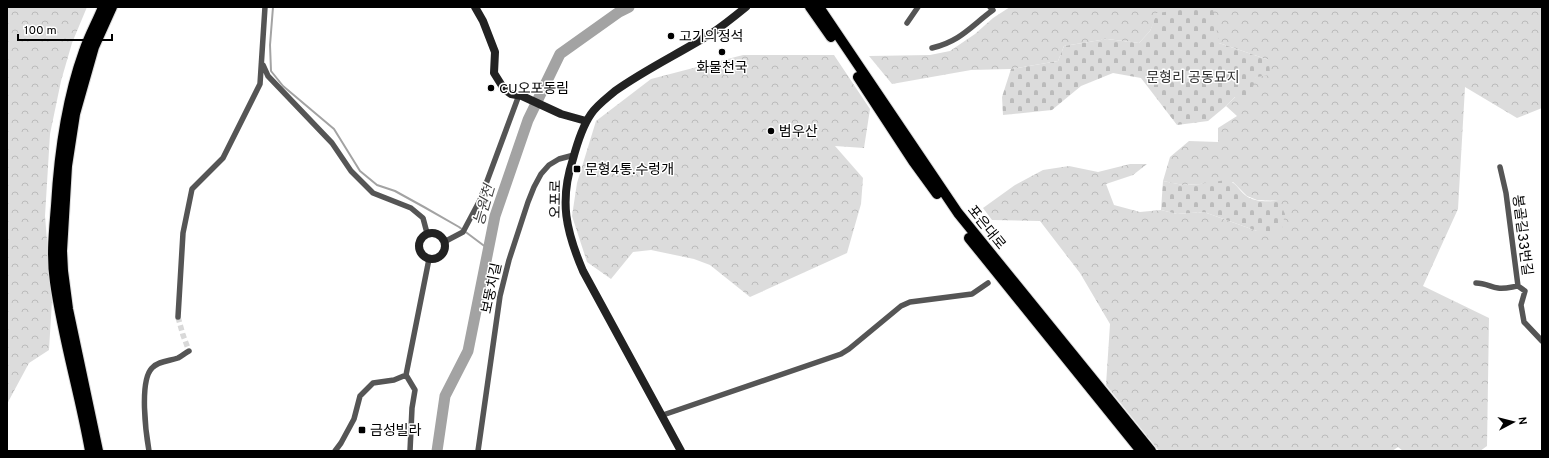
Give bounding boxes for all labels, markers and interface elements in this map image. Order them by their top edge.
scale bar [18,16,112,42]
text: 100 m [24,23,57,39]
place label: 고기의정석 [679,29,743,46]
marker: 고기의정석 [666,31,676,41]
marker: 화물천국 [717,47,727,57]
place label: 화물천국 [696,59,748,77]
park label: 문형리 공동묘지 [1146,70,1240,87]
place label: CU오포동림 [499,81,569,98]
marker: CU오포동림 [486,83,496,93]
place label: 범우산 [779,124,818,141]
marker: 범우산 [766,126,776,136]
place label: 문형4통.수렁개 [585,162,674,179]
marker: 문형4통.수렁개 [572,164,582,174]
street label: 오포로 [548,179,565,218]
water label: 능원천 [471,181,501,228]
street label: 봉골길33번길 [1508,194,1535,277]
street label: 포은대로 [963,203,1009,253]
street label: 보뚱치길 [479,261,506,315]
north arrow [1493,402,1533,442]
text: N [1515,416,1529,426]
place label: 금성빌라 [370,423,422,440]
marker: 금성빌라 [357,425,367,435]

